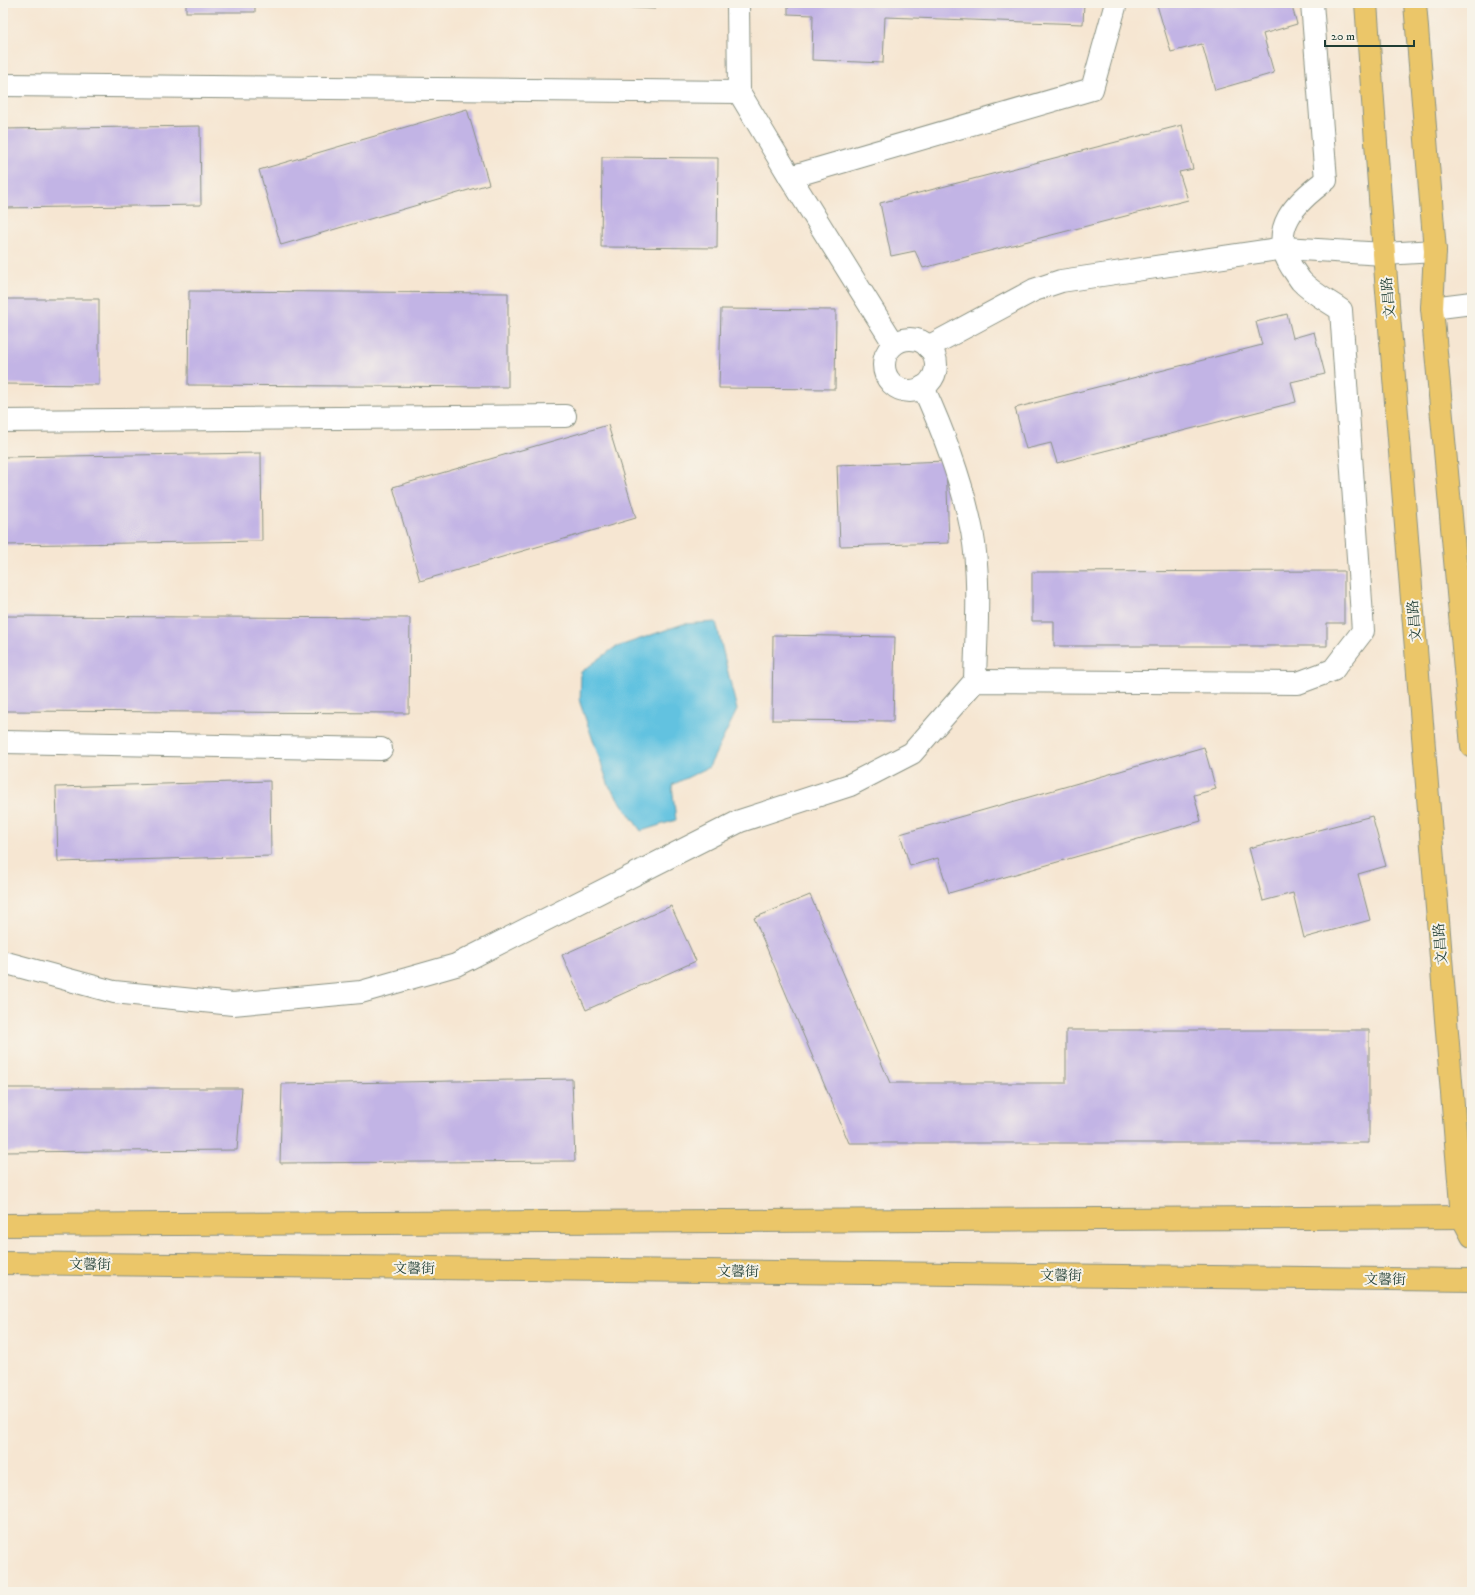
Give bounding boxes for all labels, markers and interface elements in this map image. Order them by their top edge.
scale bar [1325,22,1414,48]
text: 20 m [1331,29,1355,44]
street label: 文昌路 [1378,276,1400,320]
street label: 文昌路 [1404,599,1426,643]
street label: 文昌路 [1430,922,1452,966]
street label: 文馨街 [69,1256,111,1274]
street label: 文馨街 [393,1260,435,1278]
street label: 文馨街 [717,1263,759,1281]
street label: 文馨街 [1040,1267,1082,1285]
street label: 文馨街 [1364,1271,1406,1289]

